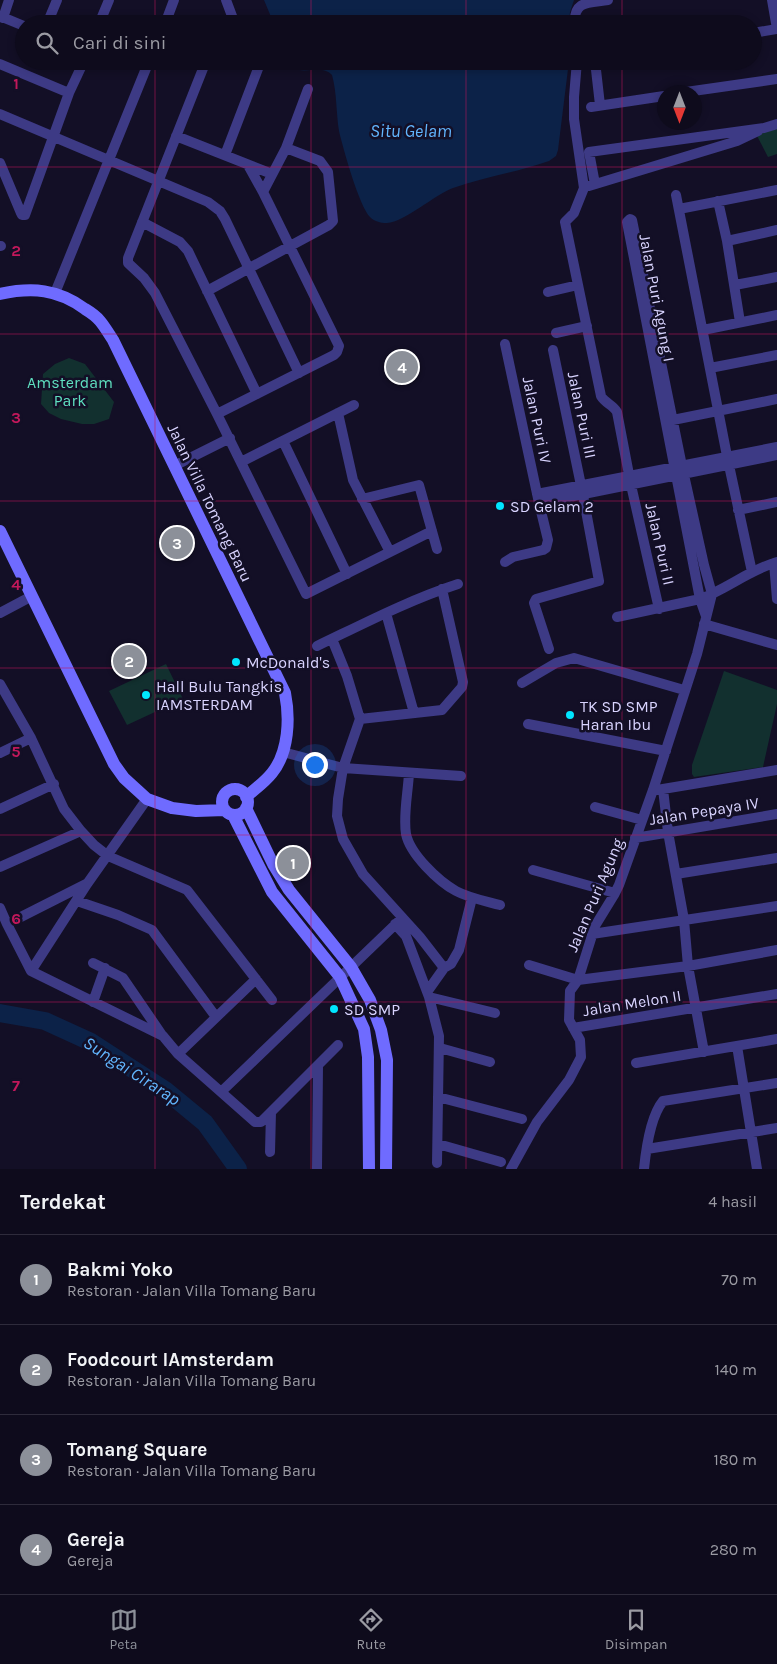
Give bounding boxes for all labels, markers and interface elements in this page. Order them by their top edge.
search box [15,15,762,70]
icon: search [33,29,61,57]
text: Cari di sini [73,32,166,54]
text: 1 [13,74,19,93]
north arrow [657,85,702,130]
water label: Situ Gelam [370,120,452,142]
street label: Jalan Puri Agung I [635,232,679,364]
text: 2 [11,241,21,260]
pin: 4 [386,348,418,386]
street label: Jalan Puri III [564,370,600,460]
park label: Amsterdam Park [27,373,113,410]
street label: Jalan Puri IV [519,375,555,465]
text: 3 [11,408,21,427]
street label: Jalan Villa Tomang Baru [163,421,257,585]
place label: SD Gelam 2 [510,497,594,516]
marker: SD Gelam 2 [494,500,506,512]
street label: Jalan Puri II [641,501,679,587]
pin: 3 [161,524,193,562]
text: 4 [11,575,21,594]
pin: 2 [113,642,145,680]
place label: McDonald's [246,653,330,672]
marker: McDonald's [230,656,242,668]
place label: Hall Bulu Tangkis IAMSTERDAM [156,677,282,714]
marker: Hall Bulu Tangkis IAMSTERDAM [140,689,152,701]
place label: TK SD SMP Haran Ibu [580,697,658,734]
marker: TK SD SMP Haran Ibu [564,709,576,721]
text: 5 [11,742,21,761]
your location [302,752,328,778]
street label: Jalan Pepaya IV [648,793,760,829]
street label: Jalan Puri Agung [563,835,627,955]
pin: 1 [277,844,309,882]
text: 6 [11,909,21,928]
street label: Jalan Melon II [581,986,683,1020]
place label: SD SMP [344,1000,400,1019]
marker: SD SMP [328,1003,340,1015]
water label: Sungai Cirarap [79,1031,185,1111]
text: 7 [12,1076,20,1095]
text: Terdekat [20,1190,106,1214]
text: 4 hasil [708,1192,757,1211]
text: Bakmi Yoko [67,1259,173,1281]
text: 1 [33,1270,39,1289]
text: 70 m [721,1270,757,1289]
text: Restoran · Jalan Villa Tomang Baru [67,1281,316,1300]
text: Foodcourt IAmsterdam [67,1349,274,1371]
text: 2 [31,1360,41,1379]
text: 140 m [715,1360,757,1379]
text: Restoran · Jalan Villa Tomang Baru [67,1371,316,1390]
text: Tomang Square [67,1439,207,1461]
text: 3 [31,1450,41,1469]
text: 180 m [714,1450,757,1469]
text: Restoran · Jalan Villa Tomang Baru [67,1461,316,1480]
text: Gereja [67,1529,125,1551]
text: 4 [31,1540,41,1559]
text: 280 m [710,1540,757,1559]
text: Gereja [67,1551,113,1570]
tab: Peta [110,1606,138,1653]
tab: Rute [357,1606,386,1653]
tab: Disimpan [605,1606,667,1653]

